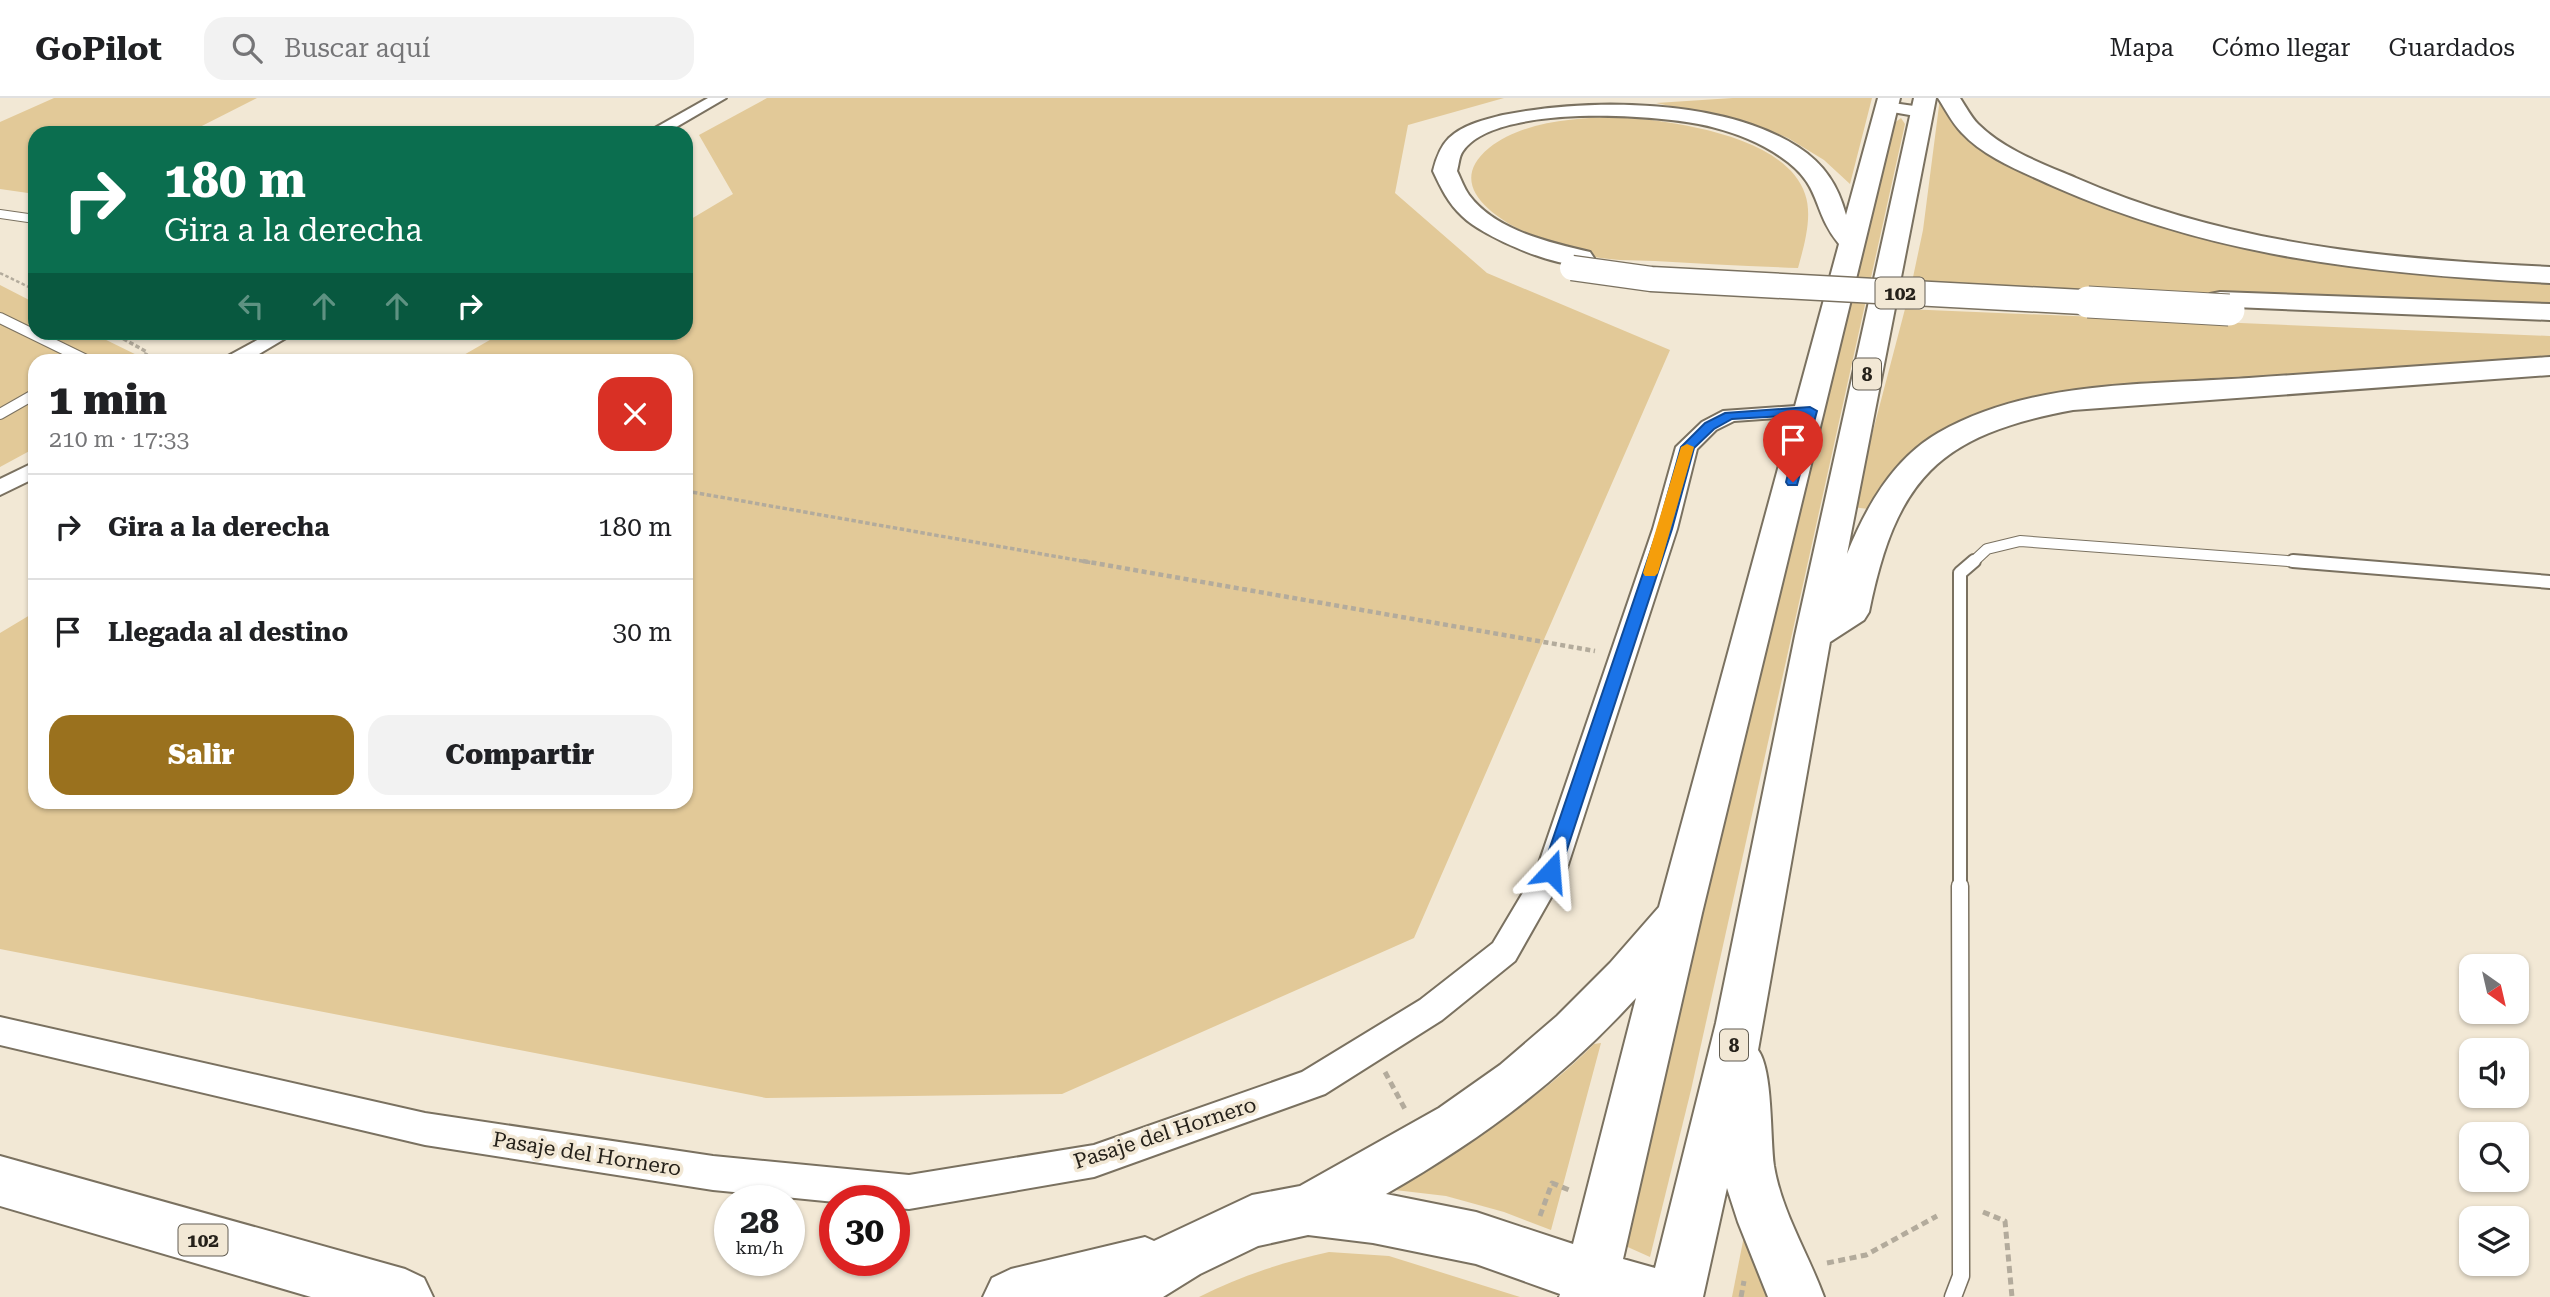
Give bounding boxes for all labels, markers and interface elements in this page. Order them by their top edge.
search box [204,17,694,80]
text: GoPilot [35,29,162,68]
icon: search [228,29,266,67]
text: Buscar aquí [284,33,430,63]
text: Mapa [2110,34,2174,62]
text: Cómo llegar [2212,34,2350,62]
text: Guardados [2388,34,2515,62]
text: 180 m [164,152,306,209]
icon: right [49,154,140,245]
text: Gira a la derecha [164,211,423,249]
road number: 102 [1876,278,1924,308]
icon: left [232,287,270,325]
icon: ahead [305,287,343,325]
icon: ahead [378,287,416,325]
icon: right [451,287,489,325]
road number: 8 [1853,358,1881,390]
text: 1 min [49,375,167,424]
button: close [598,377,672,451]
pin [1763,410,1823,482]
icon: arrive [1774,421,1812,459]
text: 210 m · 17:33 [49,426,189,453]
icon: right [49,508,87,546]
text: Gira a la derecha [108,512,329,542]
text: 180 m [598,512,672,542]
icon: arrive [49,613,87,651]
text: Llegada al destino [108,617,348,647]
text: 30 m [613,617,672,647]
button: Salir [49,715,354,795]
button: Compartir [368,715,672,795]
position arrow [1514,834,1588,908]
north arrow [2459,954,2529,1024]
map controls [2459,954,2529,1276]
road number: 8 [1720,1029,1748,1060]
button: sound [2459,1038,2529,1108]
street label: Pasaje del Hornero [1071,1092,1259,1174]
button: search [2459,1122,2529,1192]
street label: Pasaje del Hornero [491,1127,683,1181]
speed limit sign: 30 [819,1185,910,1276]
text: 28 [740,1201,779,1242]
button: layers [2459,1206,2529,1276]
road number: 102 [178,1224,228,1256]
text: km/h [735,1237,784,1258]

